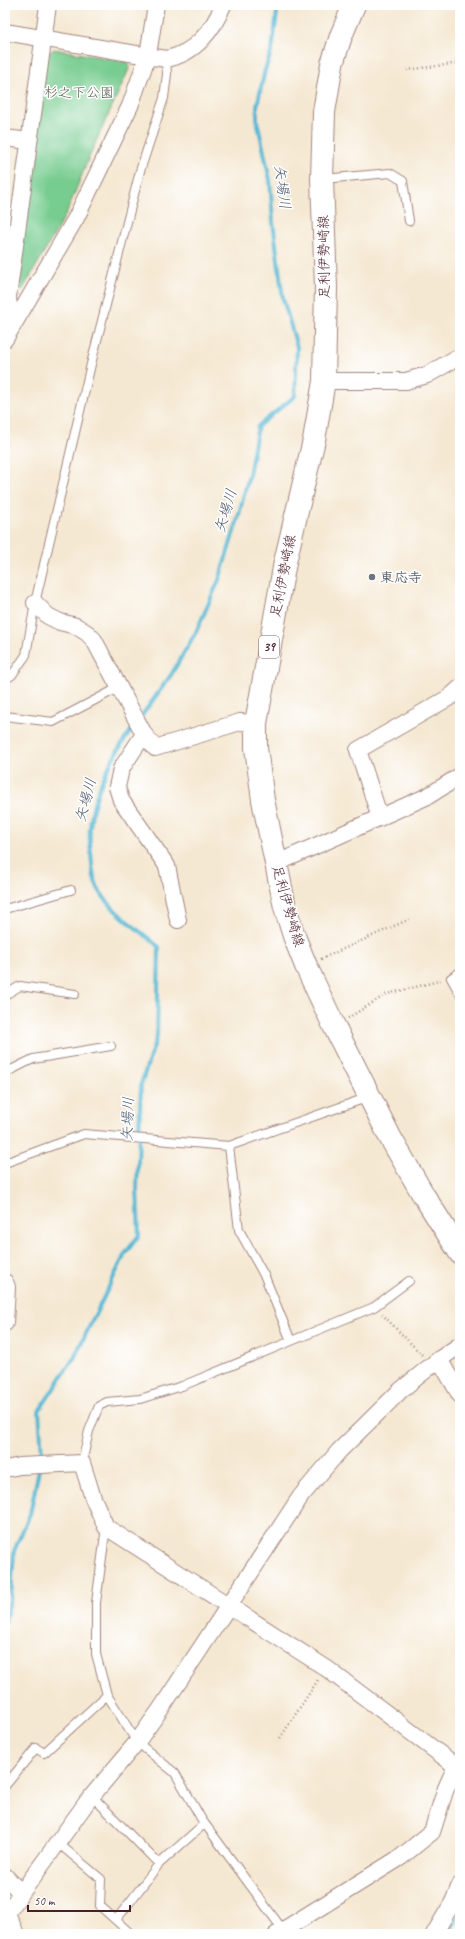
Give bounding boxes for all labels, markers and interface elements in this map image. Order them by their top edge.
park label: 杉之下公園 [44,84,114,101]
water label: 矢場川 [269,163,295,211]
street label: 足利伊勢崎線 [315,215,333,299]
water label: 矢場川 [211,487,241,535]
street label: 足利伊勢崎線 [267,533,299,619]
place label: 東応寺 [380,569,422,586]
marker: 東応寺 [367,572,377,582]
road number: 39 [259,636,279,658]
water label: 矢場川 [71,776,101,824]
street label: 足利伊勢崎線 [268,863,308,949]
water label: 矢場川 [118,1096,138,1142]
scale bar [28,1887,130,1913]
text: 50 m [34,1893,56,1909]

